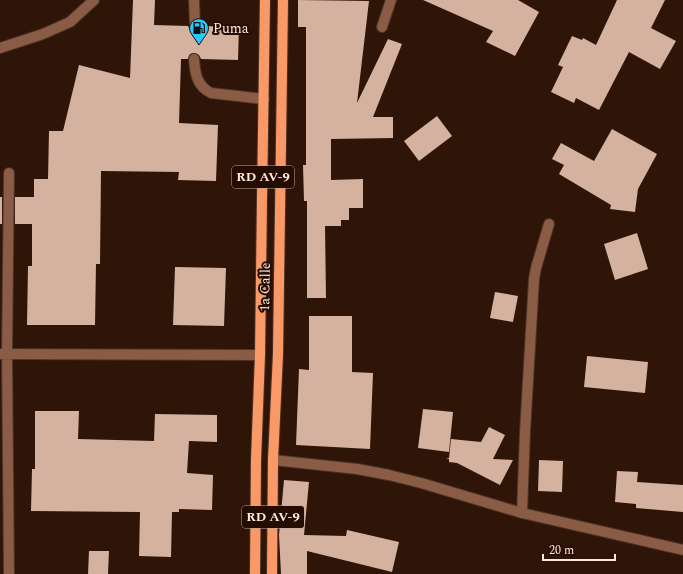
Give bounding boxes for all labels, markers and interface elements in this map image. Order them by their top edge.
fuel station icon: Puma [188,17,210,45]
place label: Puma [213,18,249,39]
road number: RD AV-9 [232,166,294,188]
street label: 1a Calle [254,262,276,312]
road number: RD AV-9 [242,506,304,528]
scale bar [543,536,615,562]
text: 20 m [549,541,574,560]

